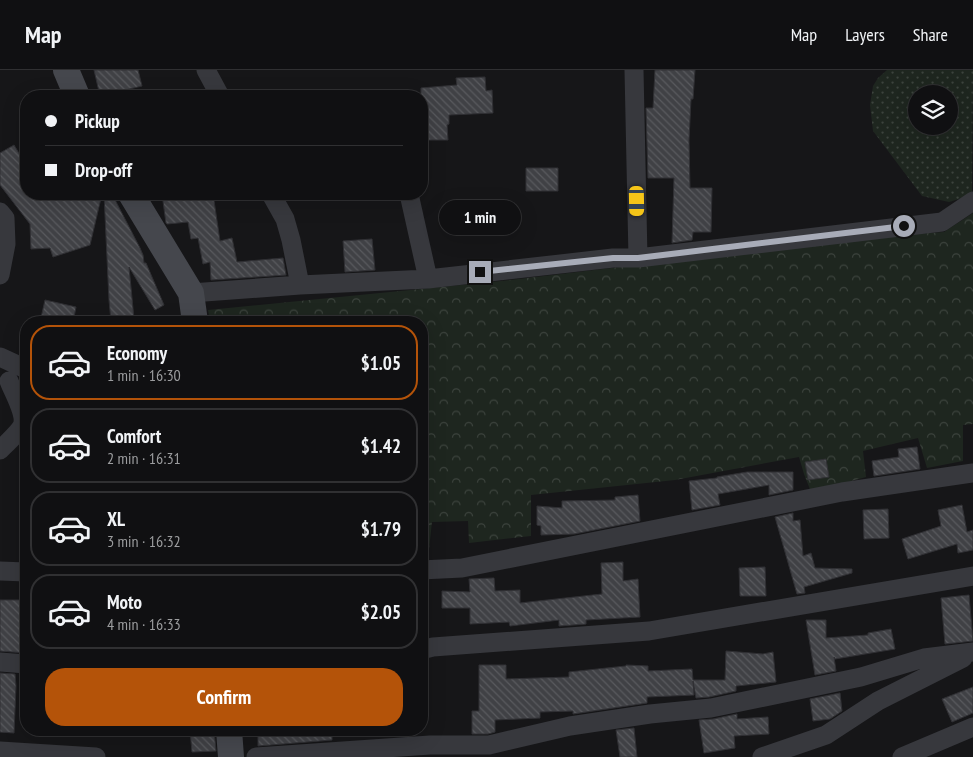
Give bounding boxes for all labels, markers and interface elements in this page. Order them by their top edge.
text: Map [25,19,62,50]
text: Map [791,23,817,46]
text: Layers [845,23,885,46]
text: Share [913,23,948,46]
map controls [908,85,958,135]
button: layers [908,85,958,135]
text: Pickup [75,109,120,133]
text: Drop-off [75,158,132,182]
car [629,186,644,216]
callout: 1 min [439,200,521,234]
text: 1 min [464,207,496,227]
route start [893,215,915,237]
route end [469,261,491,283]
icon: car [47,340,92,385]
text: Economy [107,341,167,365]
text: $1.05 [361,351,401,375]
text: 1 min · 16:30 [107,365,181,385]
icon: car [47,423,92,468]
text: Comfort [107,424,161,448]
text: $1.42 [361,434,401,458]
text: 2 min · 16:31 [107,448,181,468]
icon: car [47,506,92,551]
text: XL [107,507,125,531]
text: $1.79 [361,517,401,541]
text: 3 min · 16:32 [107,531,181,551]
icon: car [47,589,92,634]
text: Moto [107,590,142,614]
text: $2.05 [361,600,401,624]
text: 4 min · 16:33 [107,614,181,634]
button: Confirm [45,668,403,726]

